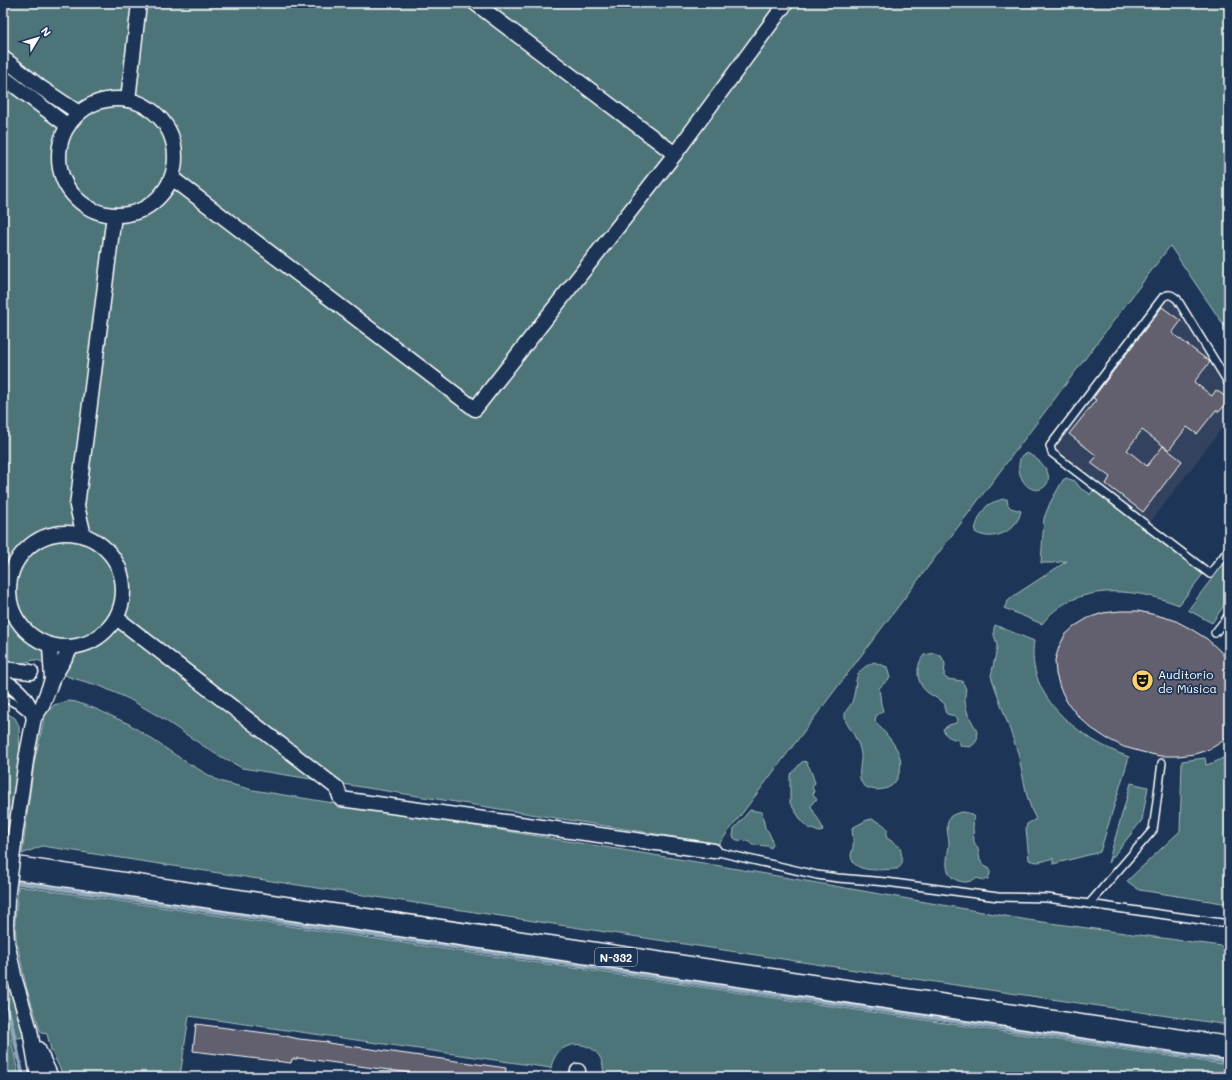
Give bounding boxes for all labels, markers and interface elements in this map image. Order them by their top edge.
north arrow [18,18,58,58]
text: N [38,24,55,39]
place label: Auditorio de Música [1158,666,1217,696]
theatre icon: Auditorio de Música [1130,668,1156,694]
road number: N-332 [595,948,637,966]

